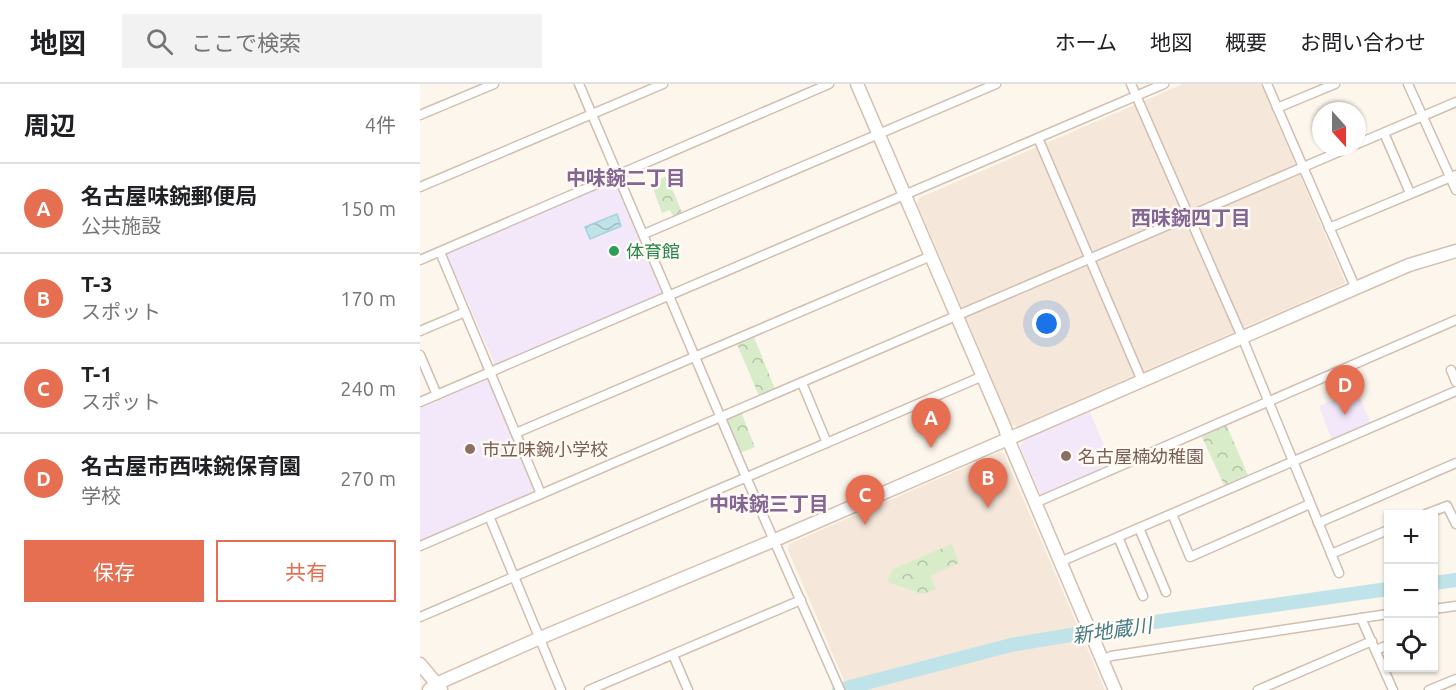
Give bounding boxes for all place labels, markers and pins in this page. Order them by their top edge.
place label: 体育館 [626,241,680,261]
marker: 体育館 [607,244,621,258]
pin: D [1326,366,1364,415]
pin: A [912,398,950,448]
place label: 市立味鋺小学校 [482,439,608,459]
marker: 市立味鋺小学校 [463,442,477,456]
place label: 名古屋楠幼稚園 [1078,446,1204,466]
marker: 名古屋楠幼稚園 [1059,449,1073,463]
pin: B [968,458,1008,508]
pin: C [846,476,884,525]

